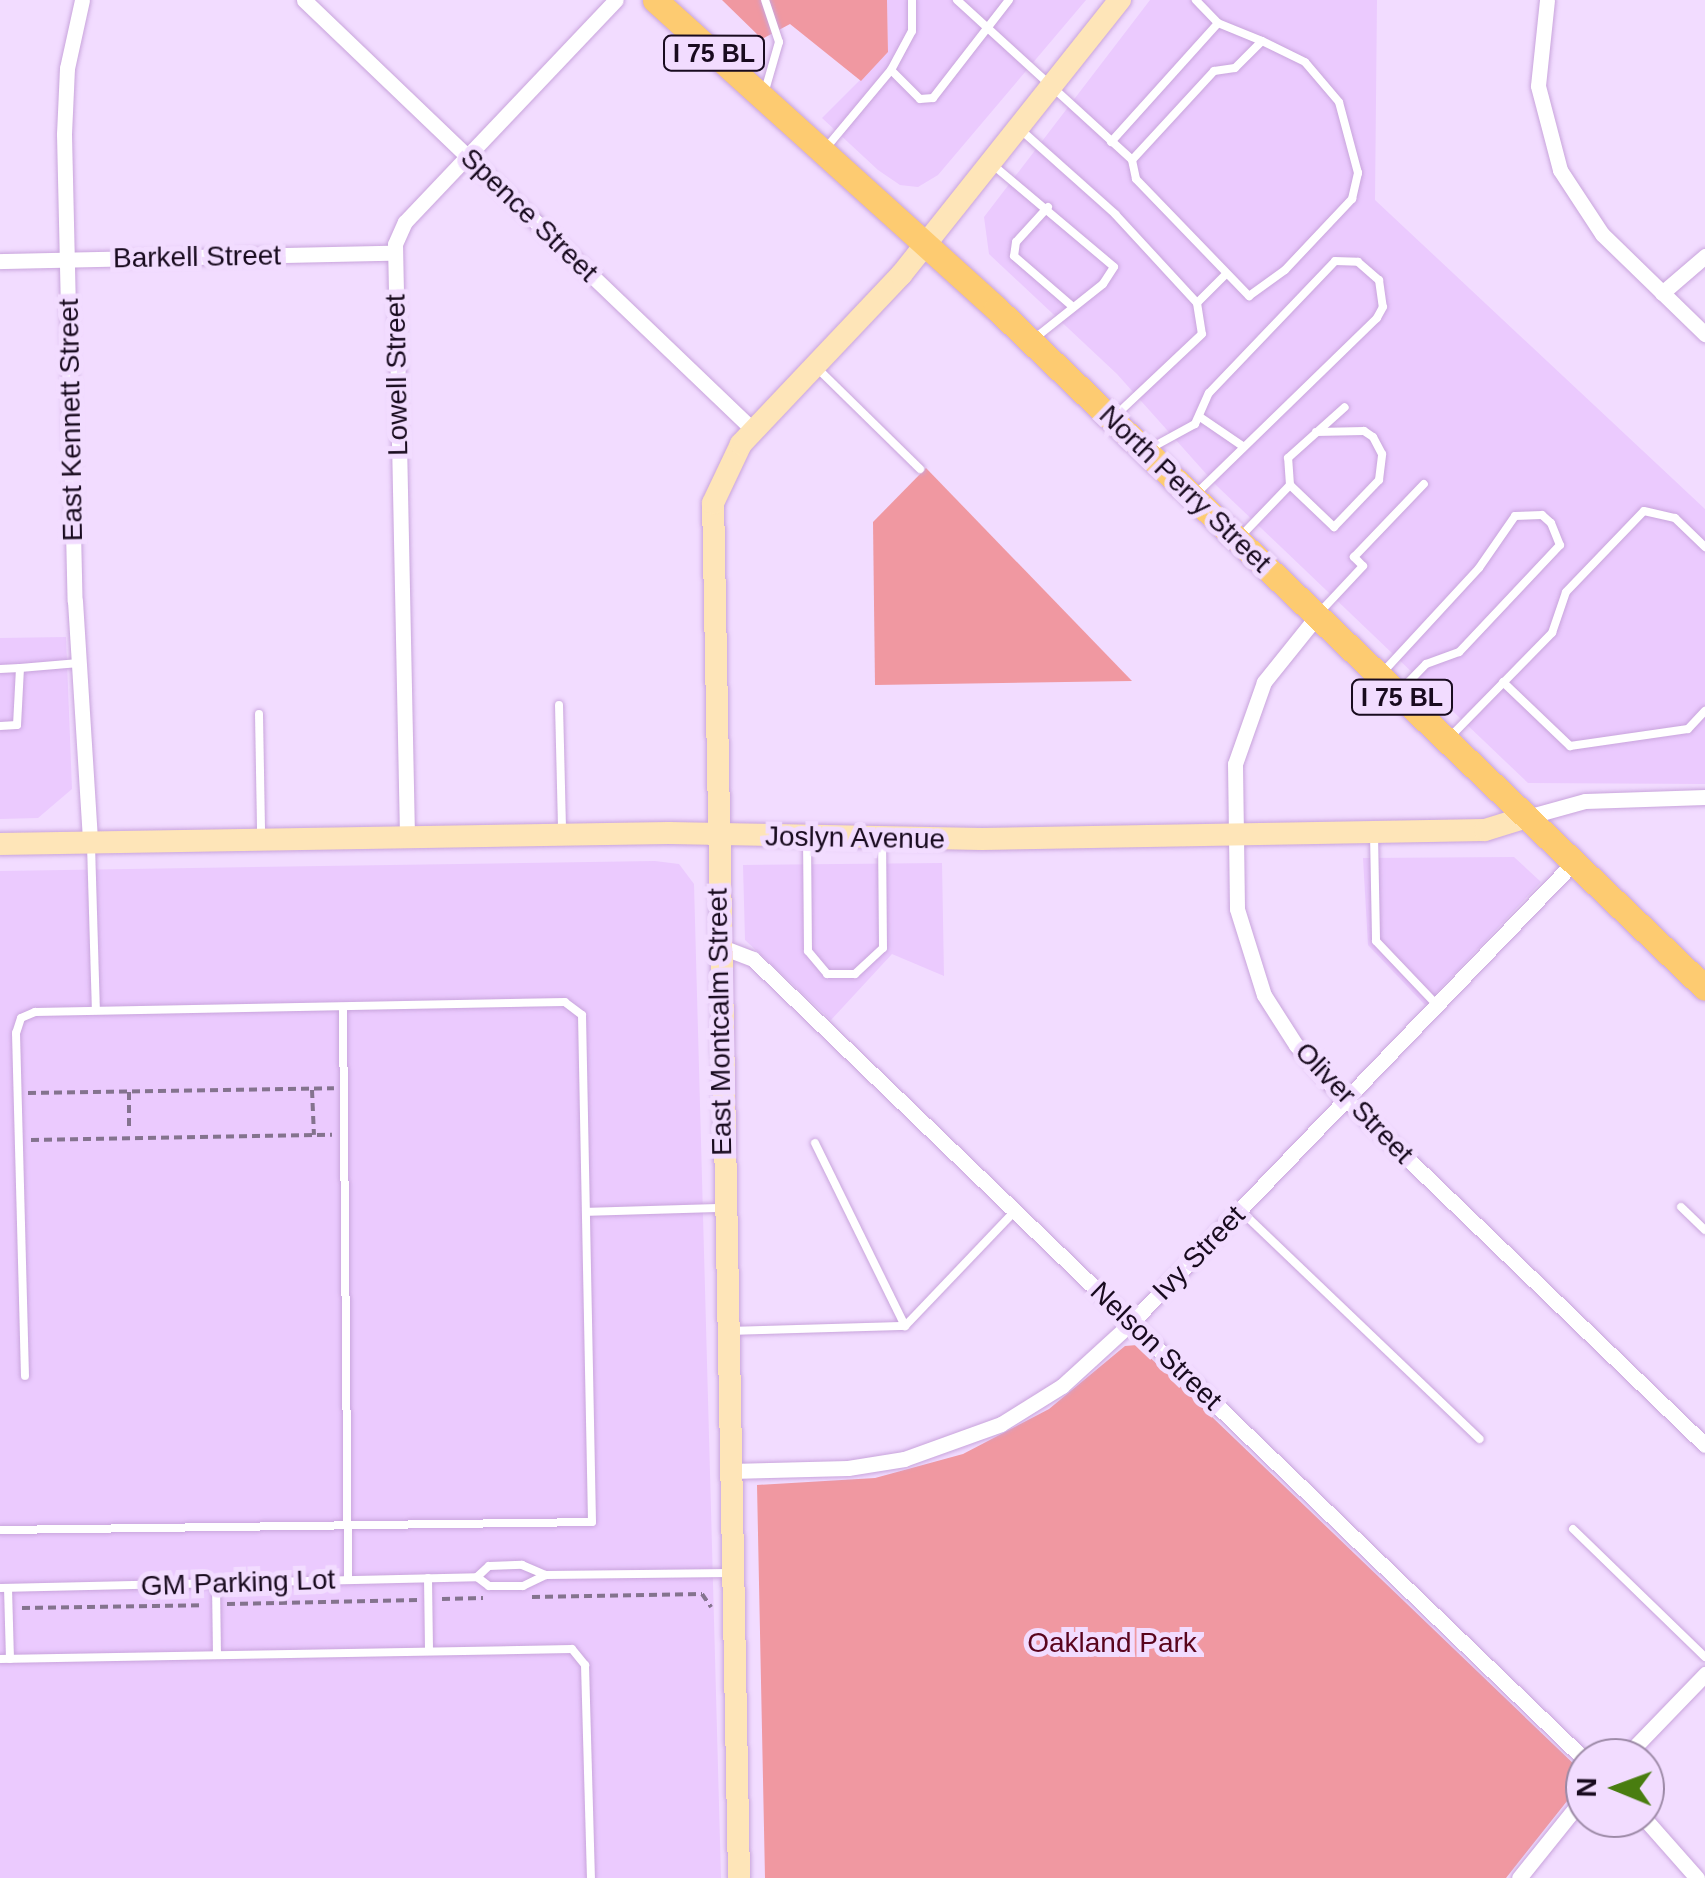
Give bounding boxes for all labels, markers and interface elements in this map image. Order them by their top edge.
road number: I 75 BL [662,33,766,73]
street label: Spence Street [454,141,604,289]
street label: Barkell Street [113,239,281,275]
street label: Lowell Street [379,294,415,456]
street label: East Kennett Street [52,298,90,542]
street label: North Perry Street [1092,399,1278,579]
road number: I 75 BL [1350,677,1454,717]
street label: Joslyn Avenue [764,820,946,856]
street label: East Montcalm Street [701,888,739,1156]
street label: Oliver Street [1288,1035,1420,1171]
street label: Ivy Street [1146,1199,1252,1307]
street label: Nelson Street [1083,1275,1229,1417]
street label: GM Parking Lot [140,1563,336,1603]
park label: Oakland Park [1027,1626,1197,1660]
north arrow [1565,1738,1665,1838]
text: N [1571,1777,1602,1798]

